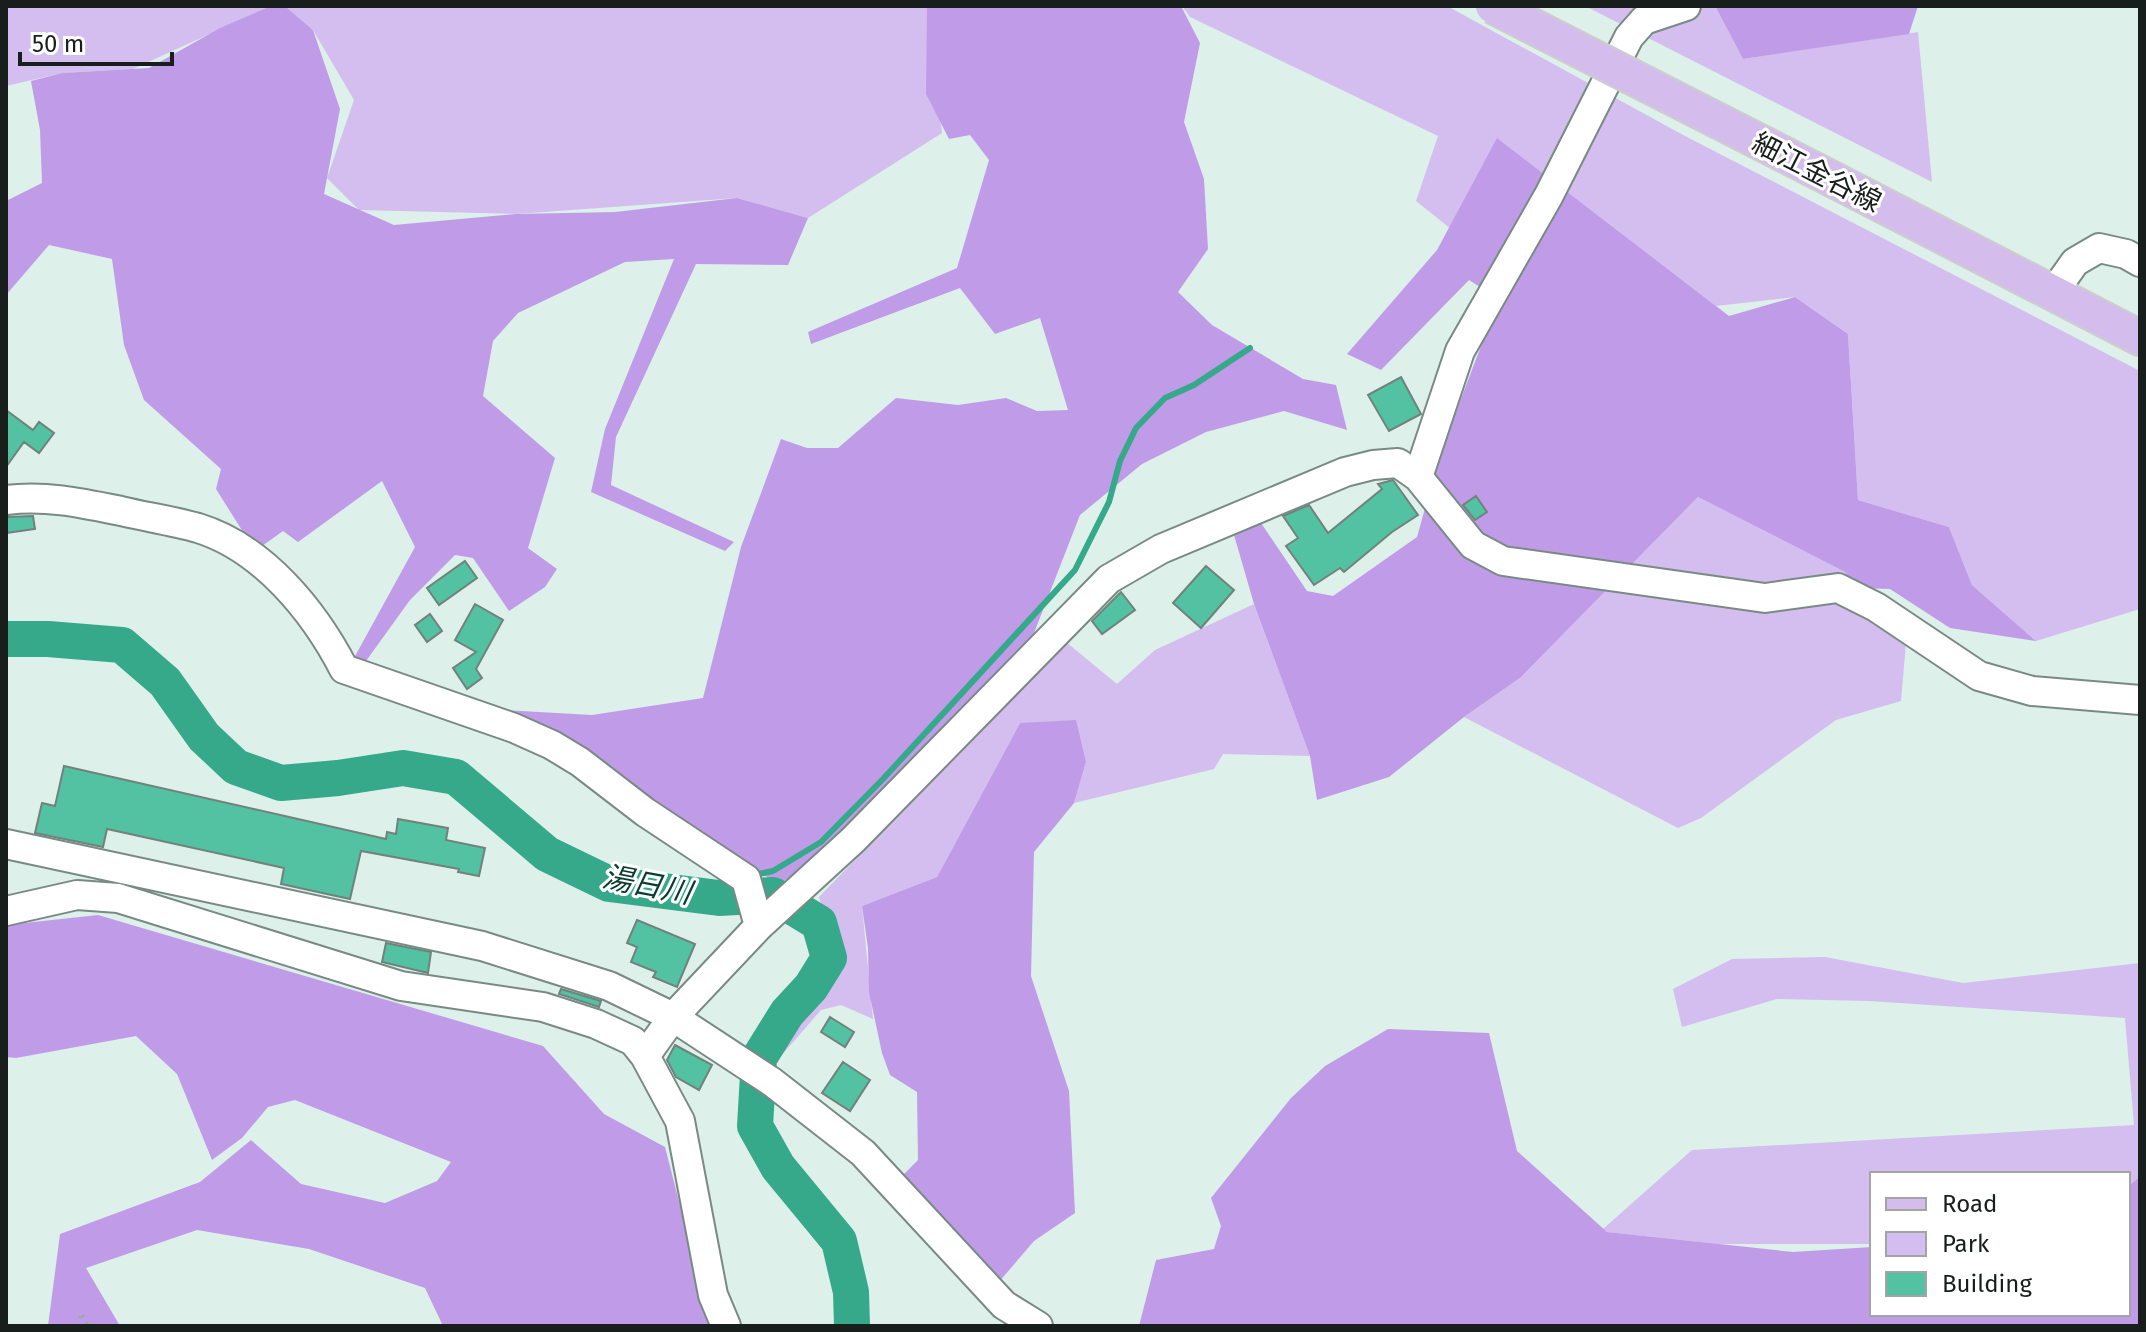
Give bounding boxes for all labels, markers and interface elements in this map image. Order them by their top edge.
scale bar [20,16,172,66]
text: 50 m [32,30,84,58]
street label: 細江金谷線 [1747,126,1887,219]
water label: 湯日川 [599,859,698,912]
legend [1870,1172,2130,1316]
text: Road [1942,1190,1997,1218]
text: Park [1942,1230,1990,1258]
text: Building [1942,1270,2032,1298]

